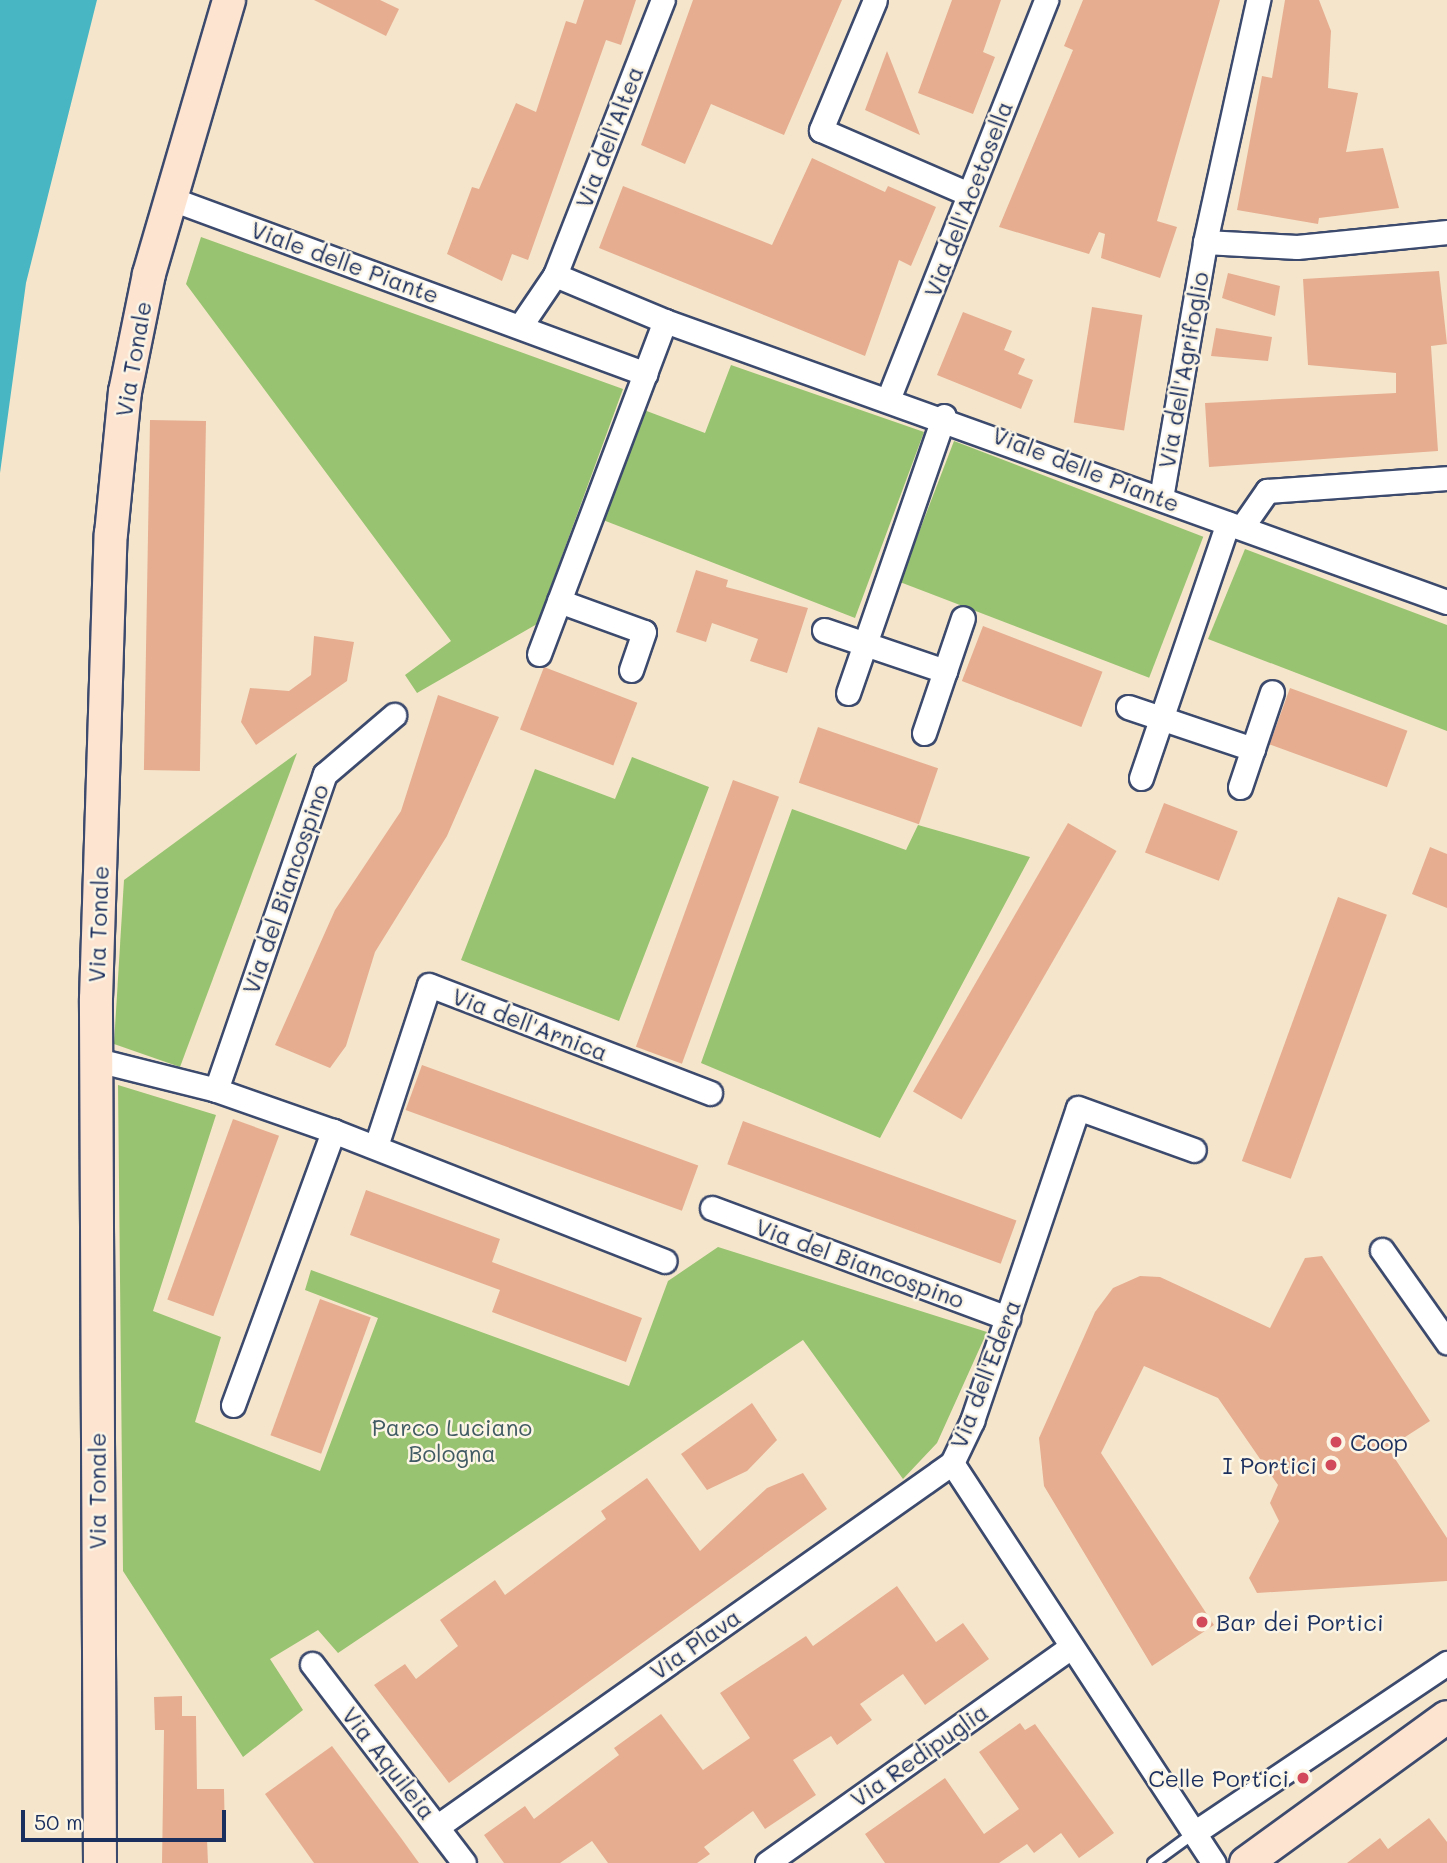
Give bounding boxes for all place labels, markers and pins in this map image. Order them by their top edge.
place label: Coop [1350,1428,1408,1456]
marker: Coop [1328,1434,1344,1450]
place label: I Portici [1223,1451,1317,1479]
marker: I Portici [1323,1457,1339,1473]
place label: Bar dei Portici [1216,1608,1384,1636]
marker: Bar dei Portici [1194,1614,1210,1630]
place label: Celle Portici [1148,1764,1289,1792]
marker: Celle Portici [1295,1770,1311,1786]

